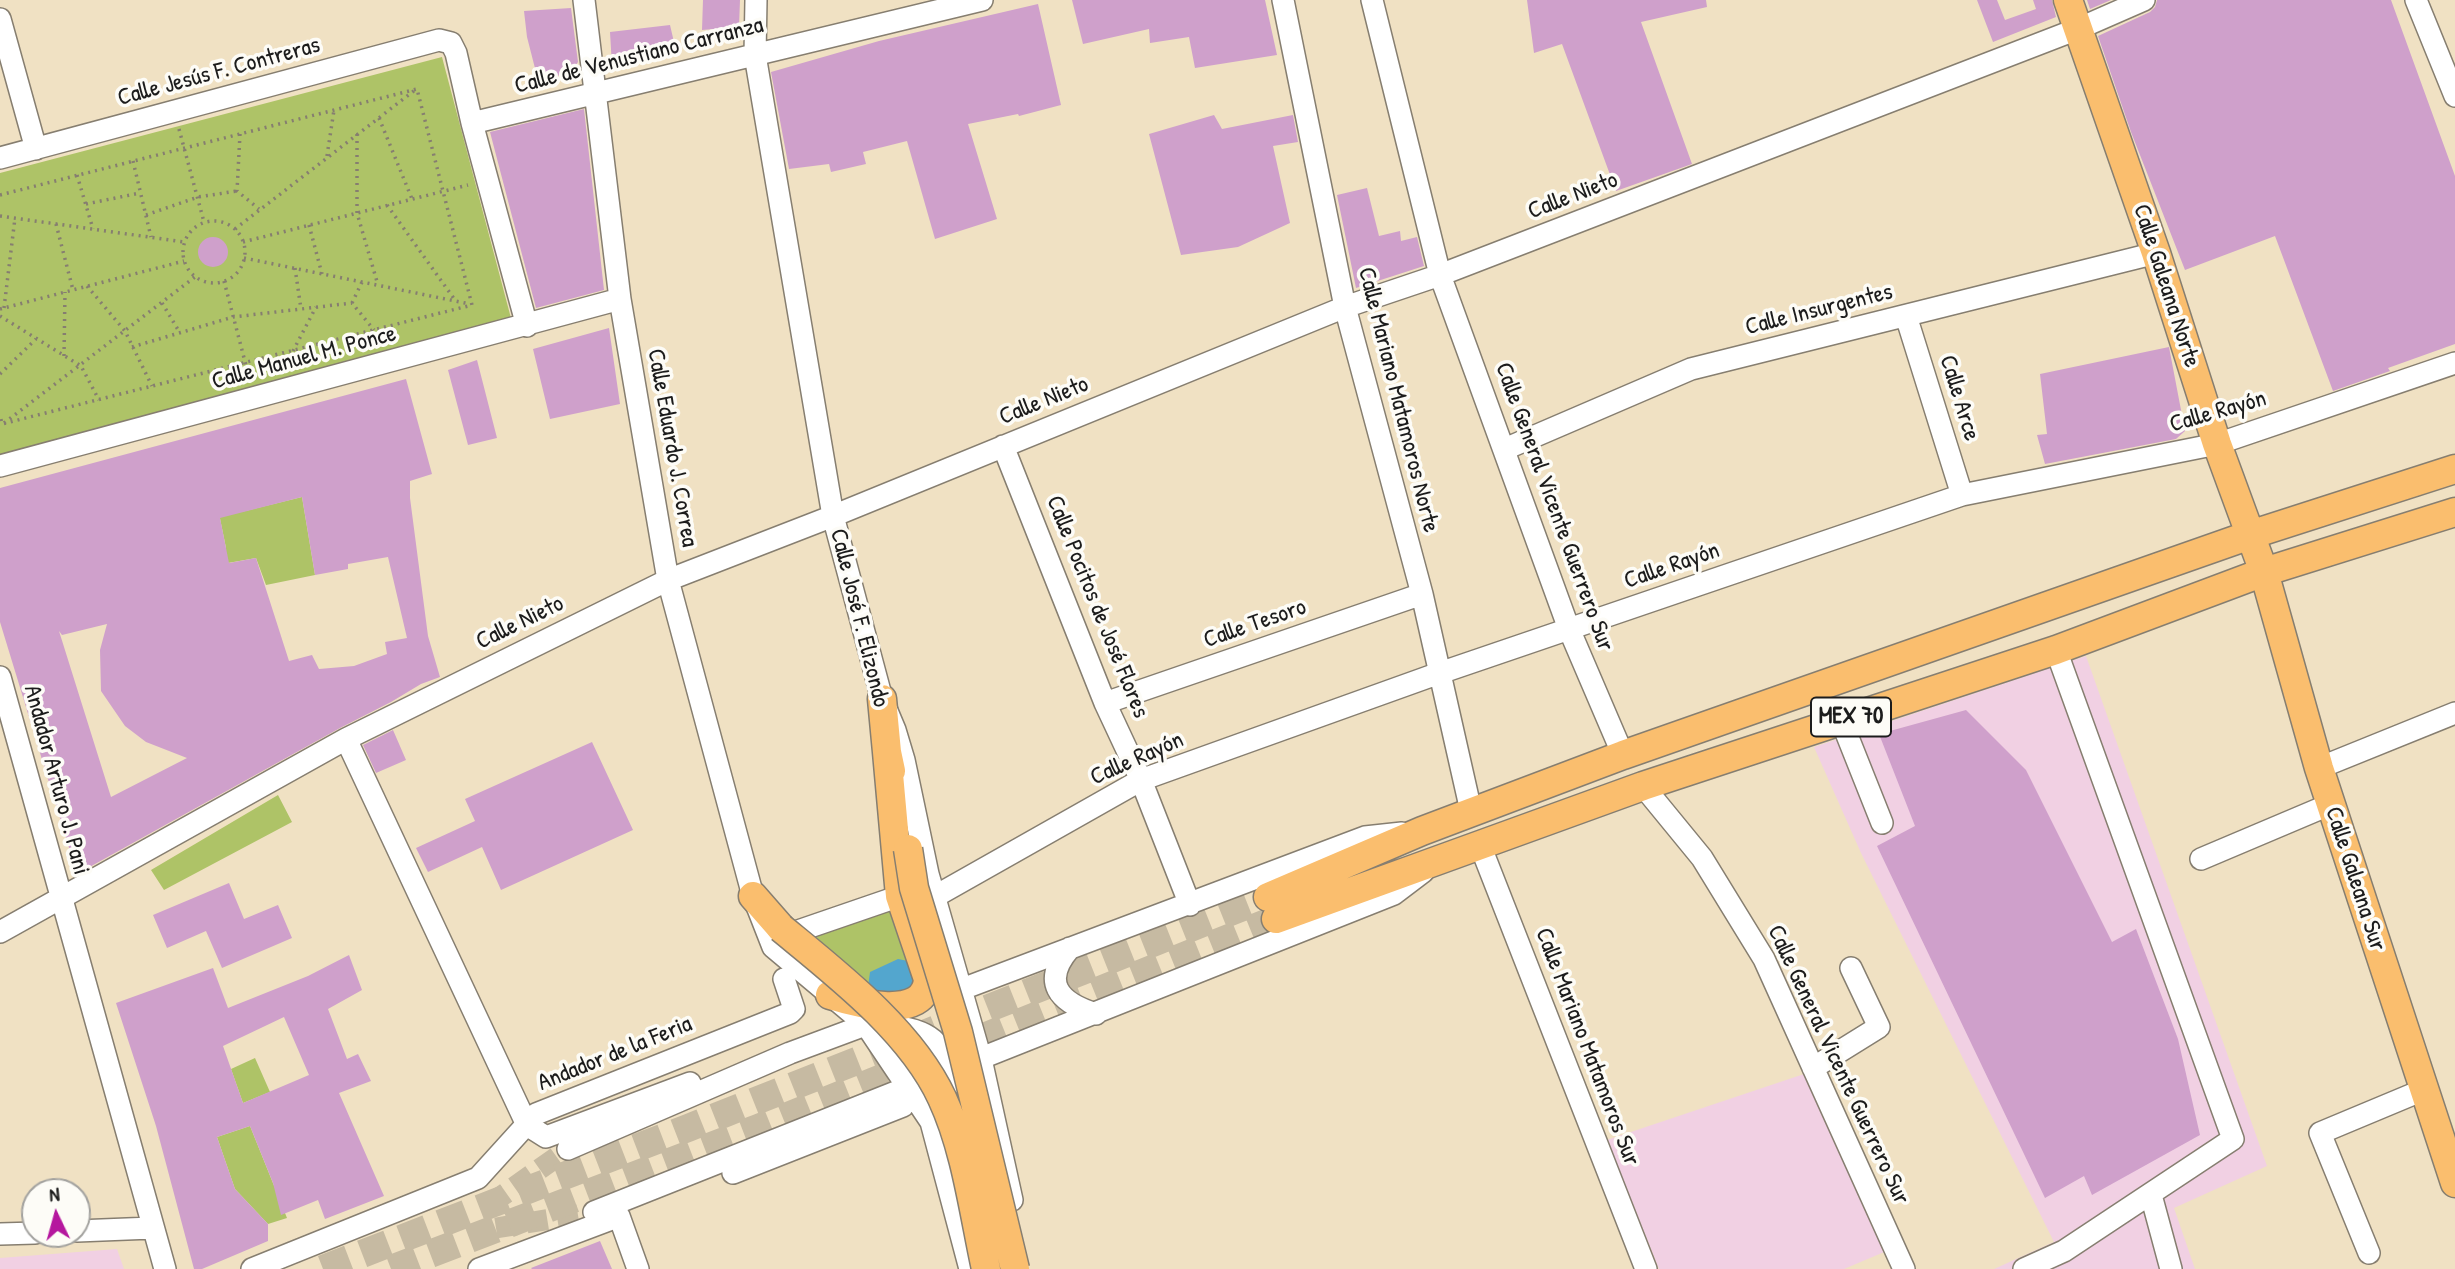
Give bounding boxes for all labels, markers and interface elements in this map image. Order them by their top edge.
street label: Calle de Venustiano Carranza [512,11,766,101]
street label: Calle Jesús F. Contreras [115,31,323,113]
street label: Calle Nieto [1524,166,1622,226]
street label: Calle Galeana Norte [2126,201,2206,371]
street label: Calle Mariano Matamoros Norte [1351,264,1445,536]
street label: Calle Insurgentes [1742,278,1896,342]
street label: Calle Manuel M. Ponce [209,320,399,396]
street label: Calle Eduardo J. Correa [640,347,704,549]
street label: Calle Arce [1932,352,1986,444]
street label: Calle General Vicente Guerrero Sur [1488,359,1620,655]
street label: Calle Nieto [995,370,1093,432]
street label: Calle Rayón [2166,385,2270,439]
street label: Calle Pocitos de José Flores [1039,492,1155,722]
street label: Calle José F. Elizondo [823,526,895,710]
street label: Calle Rayón [1621,536,1723,596]
street label: Calle Nieto [472,590,568,656]
street label: Calle Tesoro [1200,593,1310,655]
street label: Andador Arturo J. Pani [17,682,95,878]
road number: MEX 70 [1811,698,1891,736]
street label: Calle Rayón [1086,726,1188,792]
street label: Calle Galeana Sur [2318,803,2392,955]
street label: Calle General Vicente Guerrero Sur [1761,921,1915,1209]
street label: Calle Mariano Matamoros Sur [1528,924,1646,1170]
street label: Andador de la Feria [534,1010,696,1098]
north arrow [21,1178,91,1248]
text: N [48,1181,61,1207]

